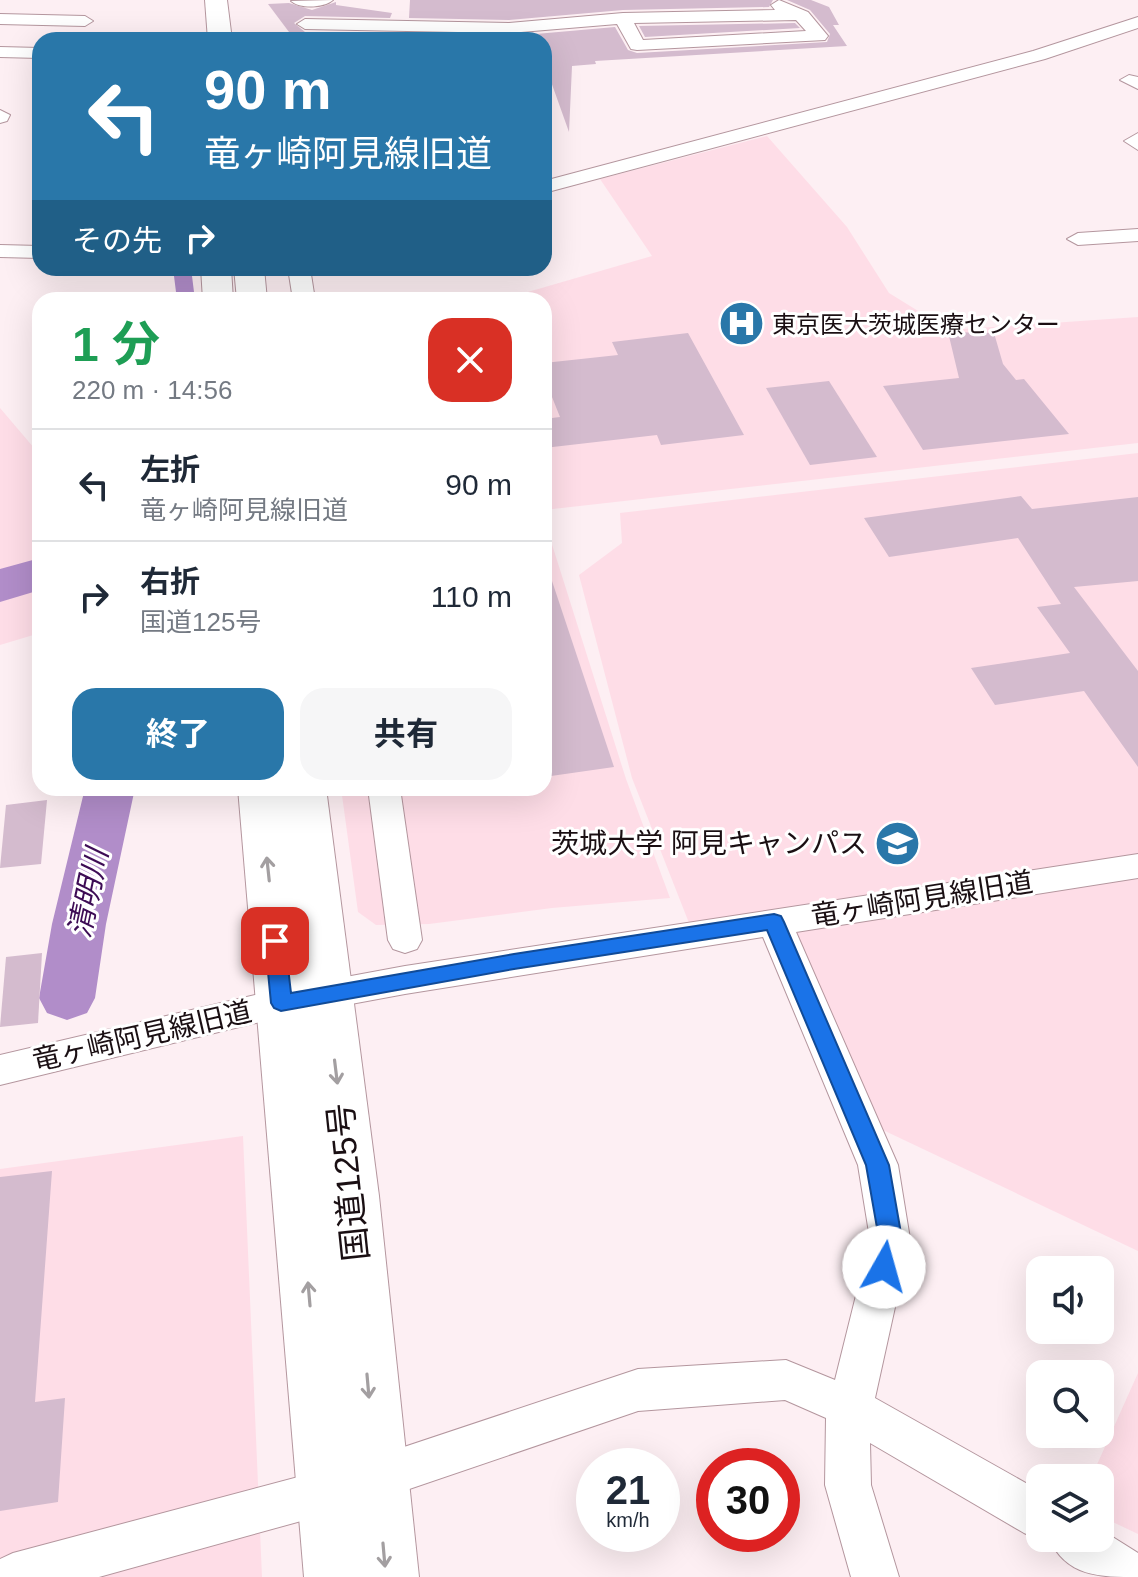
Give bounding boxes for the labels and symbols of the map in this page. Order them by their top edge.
hospital icon: 東京医大茨城医療センター [717,300,765,348]
place label: 東京医大茨城医療センター [772,311,1060,338]
school or university icon: 茨城大学 阿見キャンパス [874,819,922,867]
place label: 茨城大学 阿見キャンパス [551,828,867,859]
water label: 清明川 [63,843,114,940]
one-way arrow [261,857,276,883]
street label: 竜ヶ崎阿見線旧道 [809,866,1035,932]
pin [241,907,309,975]
street label: 竜ヶ崎阿見線旧道 [29,996,255,1076]
one-way arrow [329,1058,344,1085]
street label: 国道125号 [321,1101,375,1263]
position arrow [842,1225,926,1309]
one-way arrow [302,1281,317,1308]
one-way arrow [360,1372,375,1399]
speed limit sign: 30 [696,1448,800,1552]
one-way arrow [377,1541,392,1568]

